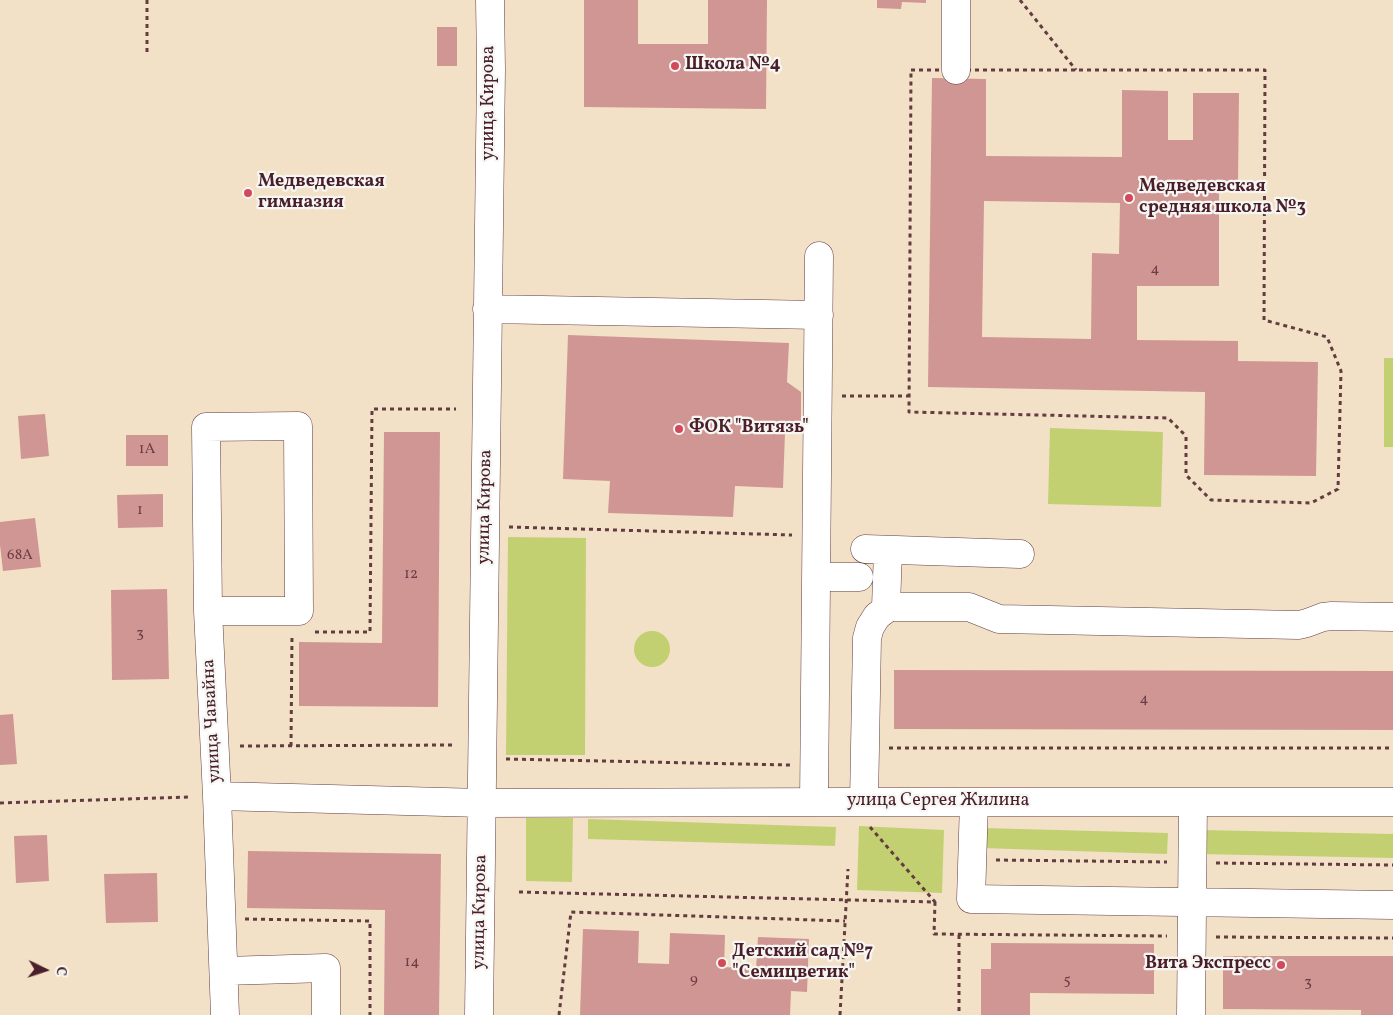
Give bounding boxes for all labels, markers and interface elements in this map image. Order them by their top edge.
street label: улица Кирова [479,46,501,160]
place label: Школа №4 [685,55,781,77]
marker: Школа №4 [669,60,681,72]
place label: Медведевская гимназия [258,172,385,214]
place label: Медведевская средняя школа №3 [1139,177,1306,220]
marker: Медведевская гимназия [242,187,254,199]
marker: Медведевская средняя школа №3 [1123,192,1135,204]
house number: 4 [1151,261,1159,279]
place label: ФОК "Витязь" [689,418,809,440]
marker: ФОК "Витязь" [673,423,685,435]
house number: 1А [139,441,155,459]
street label: улица Кирова [474,449,498,565]
house number: 1 [137,502,143,520]
house number: 68А [7,547,33,565]
house number: 12 [404,566,418,584]
house number: 3 [136,625,144,643]
street label: улица Чавайна [199,658,227,784]
house number: 4 [1140,691,1148,709]
street label: улица Сергея Жилина [847,791,1029,813]
street label: улица Кирова [469,854,493,970]
place label: Детский сад №7 "Семицветик" [732,942,873,984]
north arrow [20,945,70,995]
house number: 14 [405,954,419,972]
place label: Вита Экспресс [1145,954,1271,976]
marker: Детский сад №7 "Семицветик" [716,957,728,969]
marker: Вита Экспресс [1275,959,1287,971]
text: С [51,966,70,976]
house number: 9 [690,971,698,989]
house number: 5 [1063,972,1071,990]
house number: 3 [1304,974,1312,992]

